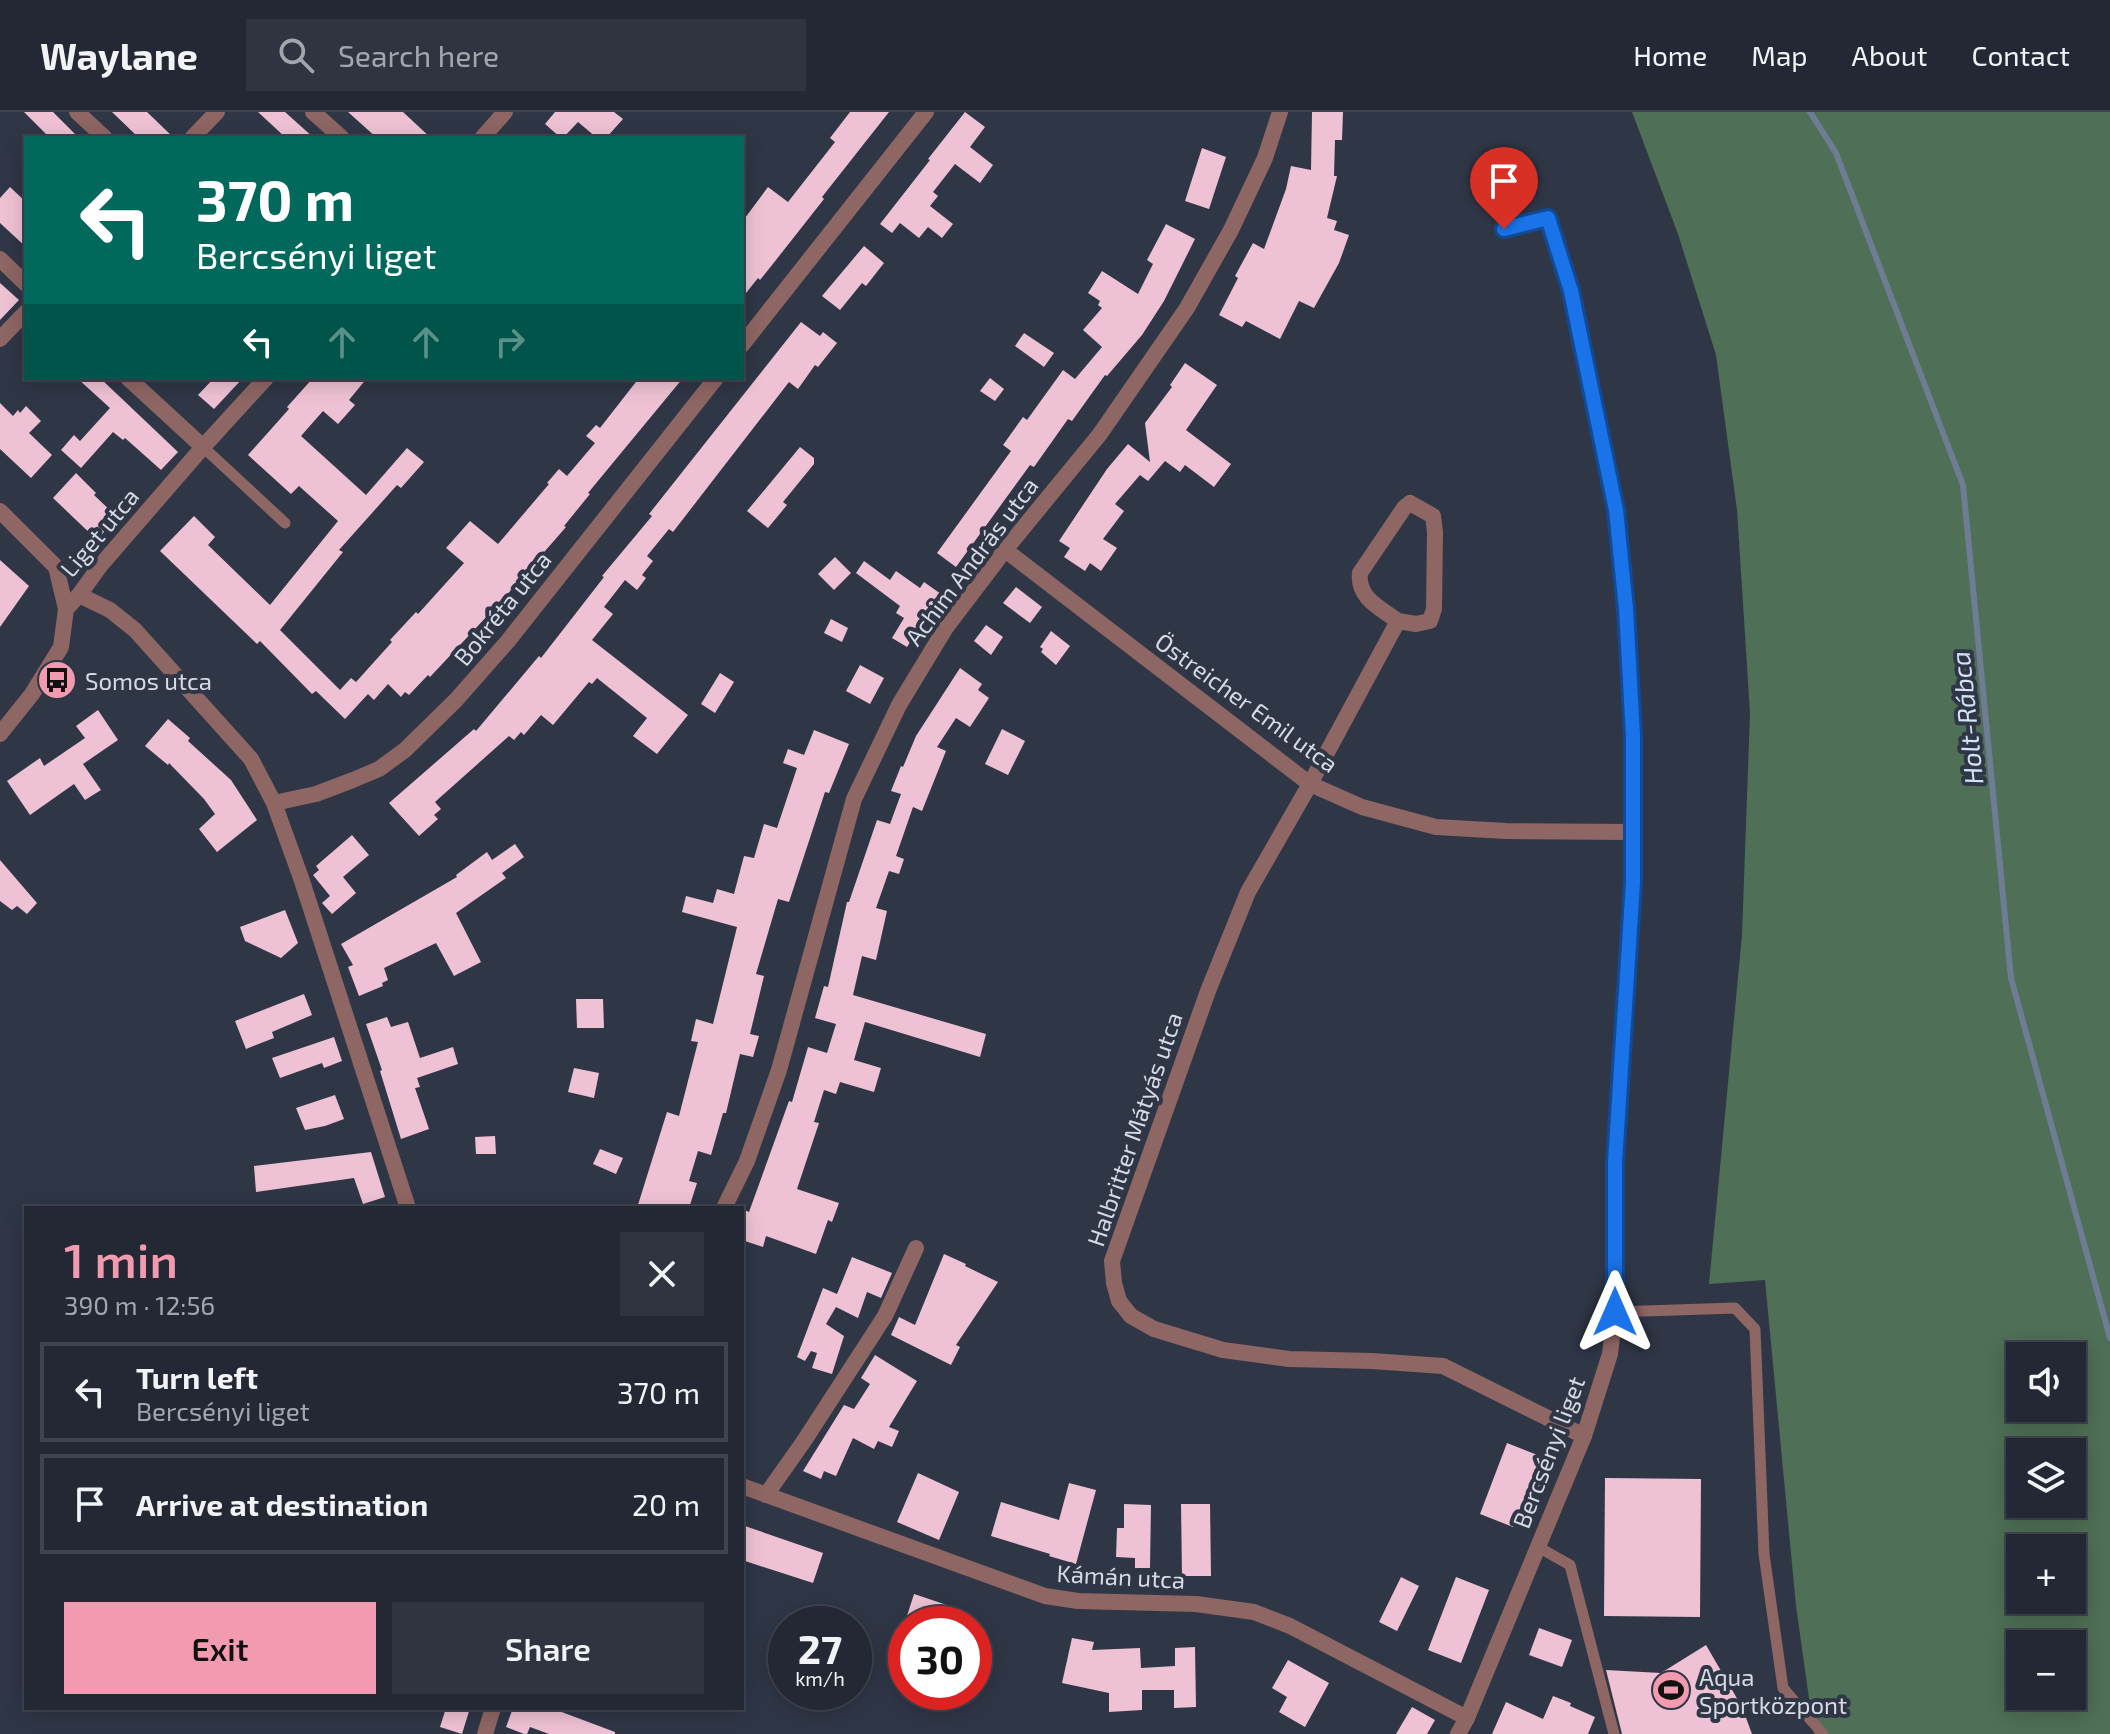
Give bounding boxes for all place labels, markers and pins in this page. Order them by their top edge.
pin [1470,147,1538,229]
bus stop icon: Somos utca [36,659,78,701]
place label: Somos utca [85,666,212,695]
place label: Aqua Sportközpont [1699,1662,1847,1719]
sports icon: Aqua Sportközpont [1650,1669,1692,1711]

